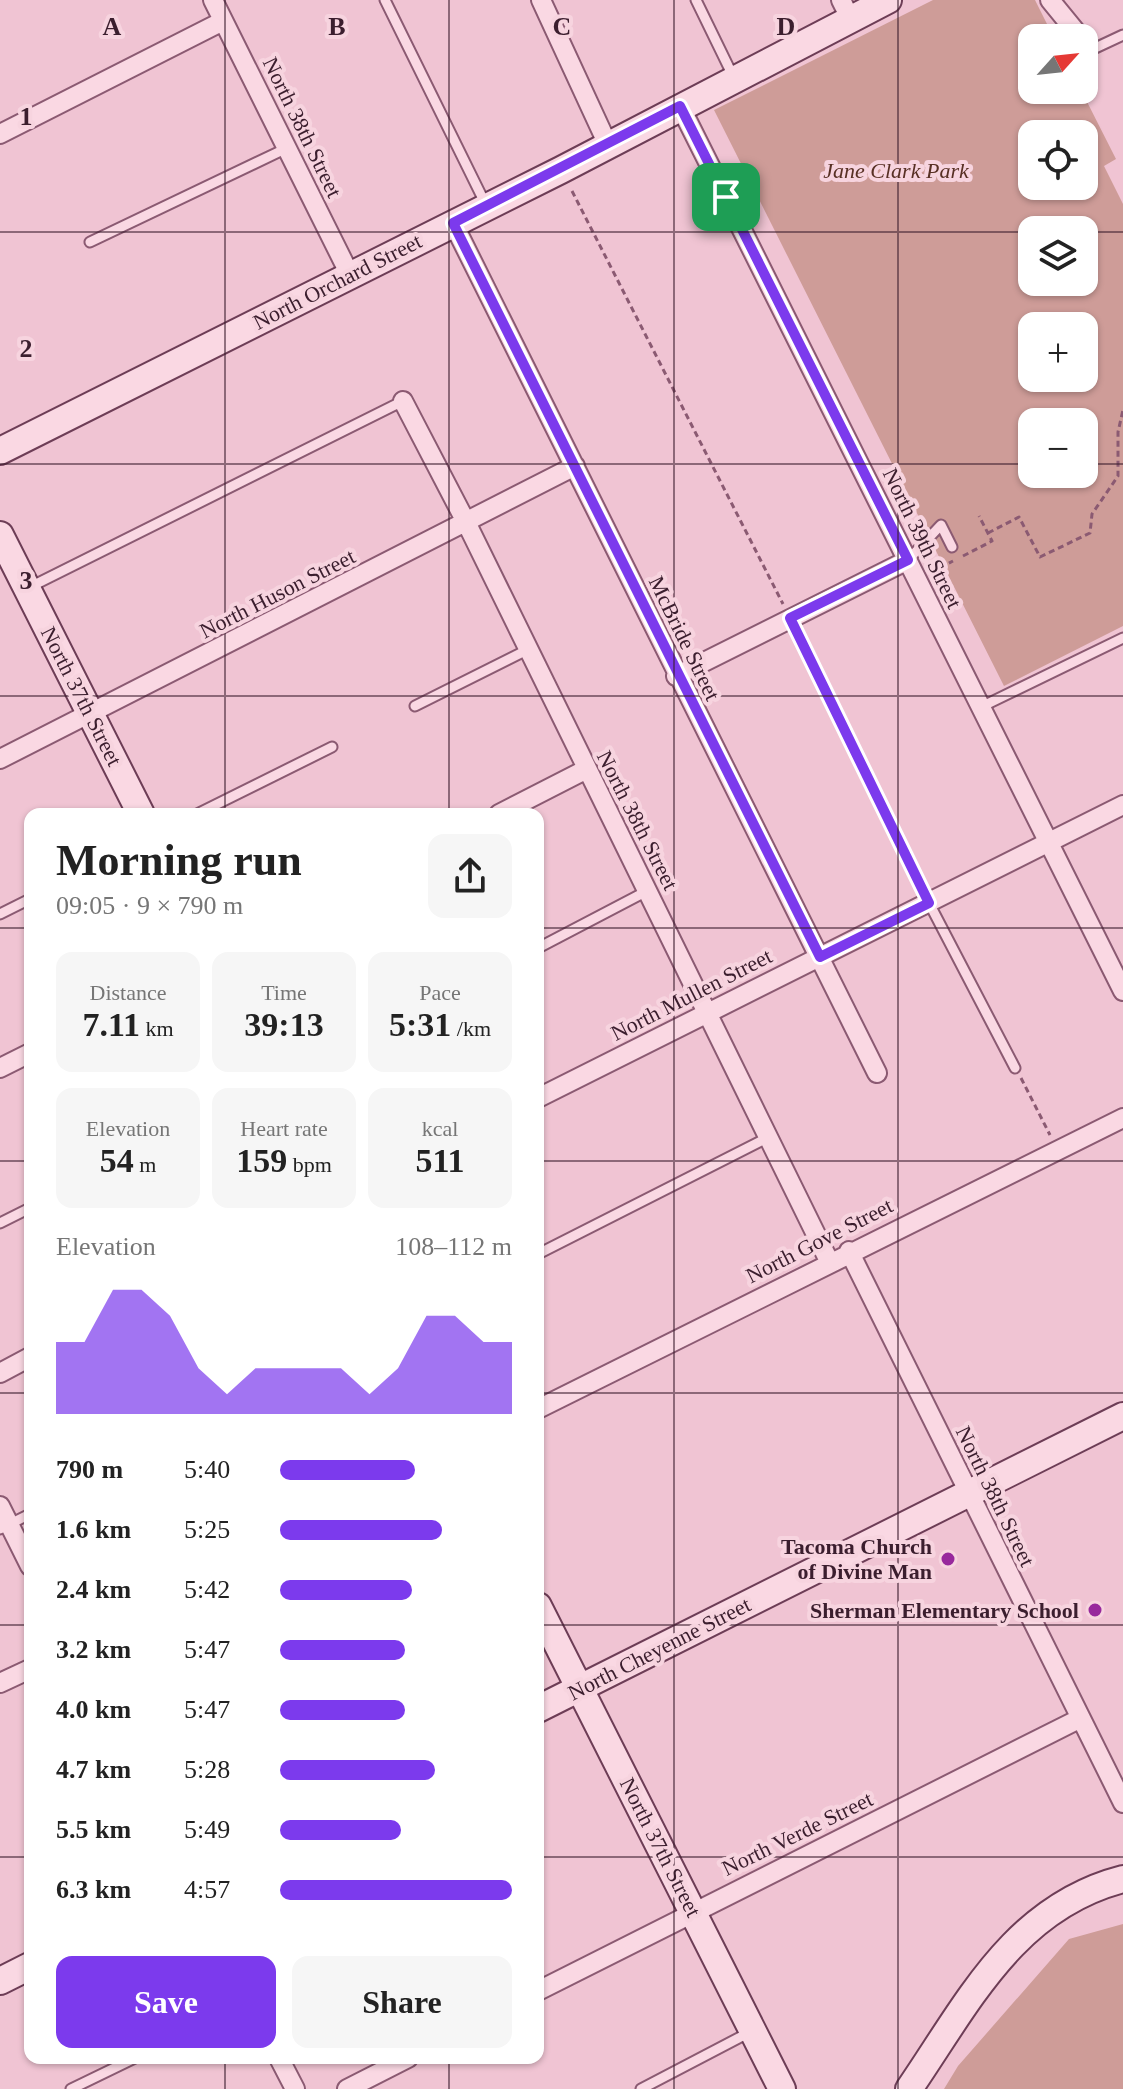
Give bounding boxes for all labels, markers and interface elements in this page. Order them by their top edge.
text: A [103,12,122,41]
text: B [328,12,346,41]
text: C [553,12,571,41]
text: D [777,12,795,41]
north arrow [1018,24,1098,104]
map controls [1018,24,1098,488]
street label: North 38th Street [258,53,347,201]
text: 1 [20,102,33,131]
button: locate [1018,120,1098,200]
park label: Jane Clark Park [823,158,970,183]
pin [692,163,760,231]
icon: arrive [704,175,748,219]
button: layers [1018,216,1098,296]
street label: North Orchard Street [249,228,426,335]
button: + [1018,312,1098,392]
text: 2 [20,334,33,363]
button: − [1018,408,1098,488]
street label: North 39th Street [878,464,967,612]
street label: North Huson Street [195,543,359,643]
text: 3 [20,566,33,595]
street label: McBride Street [644,572,725,704]
street label: North 37th Street [36,622,127,770]
street label: North 38th Street [592,746,683,894]
button: share [428,834,512,918]
text: Morning run [56,836,302,885]
text: 09:05 · 9 × 790 m [56,891,243,920]
street label: North Mullen Street [607,943,776,1046]
text: Distance [90,980,166,1005]
text: Time [261,980,307,1005]
text: Pace [419,980,461,1005]
text: 7.11 [82,1006,140,1043]
text: 39:13 [244,1006,324,1043]
text: 5:31 [389,1006,451,1043]
text: km [140,1016,174,1041]
text: /km [451,1016,491,1041]
text: Elevation [86,1116,170,1141]
text: Heart rate [240,1116,328,1141]
text: kcal [422,1116,458,1141]
text: 54 [100,1142,134,1179]
text: 159 [236,1142,287,1179]
text: 511 [415,1142,465,1179]
text: m [134,1152,156,1177]
text: bpm [287,1152,332,1177]
street label: North Gove Street [742,1193,897,1288]
text: Elevation [56,1232,156,1261]
text: 108–112 m [395,1232,512,1261]
street label: North 38th Street [951,1422,1040,1570]
text: 790 m [56,1455,123,1484]
text: 5:40 [184,1455,230,1484]
text: 1.6 km [56,1515,131,1544]
text: 5:25 [184,1515,230,1544]
place label: Tacoma Church of Divine Man [781,1534,932,1584]
marker: Tacoma Church of Divine Man [939,1550,957,1568]
text: 2.4 km [56,1575,131,1604]
text: 5:42 [184,1575,230,1604]
street label: North Cheyenne Street [564,1592,755,1705]
place label: Sherman Elementary School [810,1598,1079,1623]
marker: Sherman Elementary School [1086,1601,1104,1619]
text: 3.2 km [56,1635,131,1664]
text: 5:47 [184,1635,230,1664]
text: 4.0 km [56,1695,131,1724]
text: 5:47 [184,1695,230,1724]
text: 4.7 km [56,1755,131,1784]
text: 5:28 [184,1755,230,1784]
street label: North 37th Street [615,1773,706,1921]
street label: North Verde Street [718,1786,877,1881]
text: 5.5 km [56,1815,131,1844]
text: 5:49 [184,1815,230,1844]
text: 6.3 km [56,1875,131,1904]
text: 4:57 [184,1875,230,1904]
button: Save [56,1956,276,2048]
button: Share [292,1956,512,2048]

